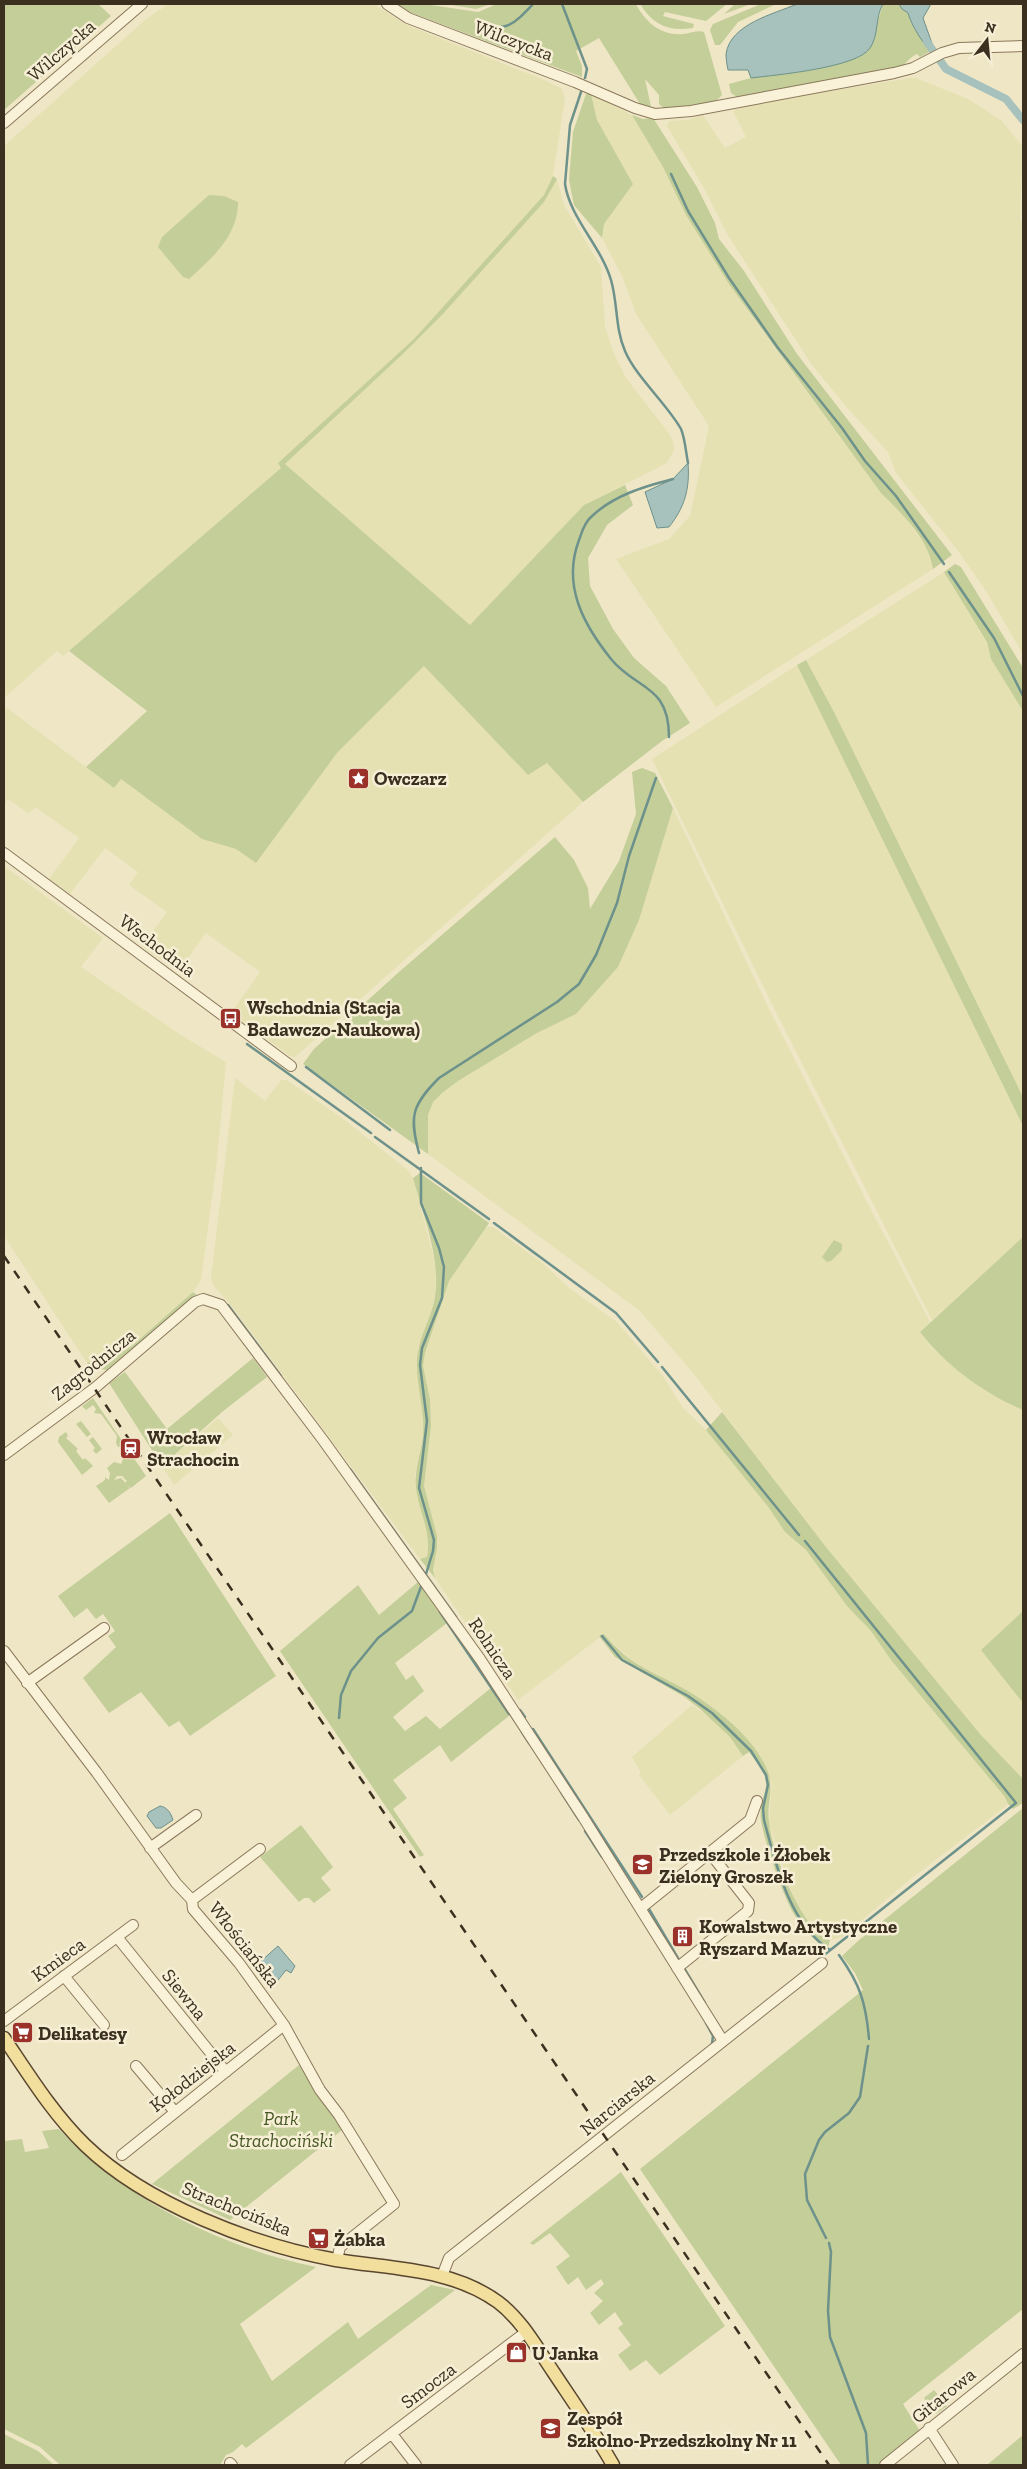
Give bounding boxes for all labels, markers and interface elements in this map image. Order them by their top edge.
street label: Wilczycka [23,15,100,86]
street label: Wilczycka [471,15,556,66]
north arrow [962,15,1012,65]
text: N [983,18,998,38]
place icon: Owczarz [346,766,370,790]
place label: Owczarz [374,767,447,790]
street label: Wschodnia [115,909,201,982]
place label: Wschodnia (Stacja Badawczo-Naukowa) [247,996,421,1041]
bus stop icon: Wschodnia (Stacja Badawczo-Naukowa) [219,1006,243,1030]
street label: Zagrodnicza [47,1323,140,1405]
place label: Wrocław Strachocin [147,1426,240,1471]
station icon: Wrocław Strachocin [119,1436,143,1460]
street label: Rolnicza [464,1613,521,1683]
place label: Przedszkole i Żłobek Zielony Groszek [659,1843,831,1888]
school or university icon: Przedszkole i Żłobek Zielony Groszek [631,1853,655,1877]
street label: Włościańska [204,1897,285,1992]
place label: Kowalstwo Artystyczne Ryszard Mazur [699,1915,897,1960]
building icon: Kowalstwo Artystyczne Ryszard Mazur [671,1925,695,1949]
street label: Kmieca [27,1932,90,1987]
street label: Siewna [157,1964,212,2024]
supermarket icon: Delikatesy [10,2021,34,2045]
place label: Delikatesy [38,2022,127,2045]
street label: Kołodziejska [145,2036,240,2117]
street label: Narciarska [575,2066,659,2140]
park label: Park Strachociński [229,2107,333,2152]
street label: Strachocińska [179,2176,295,2241]
supermarket icon: Żabka [306,2227,330,2251]
place label: Żabka [334,2228,386,2251]
shop icon: U Janka [504,2341,528,2365]
place label: U Janka [532,2342,599,2365]
street label: Smocza [396,2357,460,2414]
street label: Gitarowa [907,2363,980,2428]
place label: Zespół Szkolno-Przedszkolny Nr 11 [567,2407,797,2452]
school or university icon: Zespół Szkolno-Przedszkolny Nr 11 [539,2417,563,2441]

